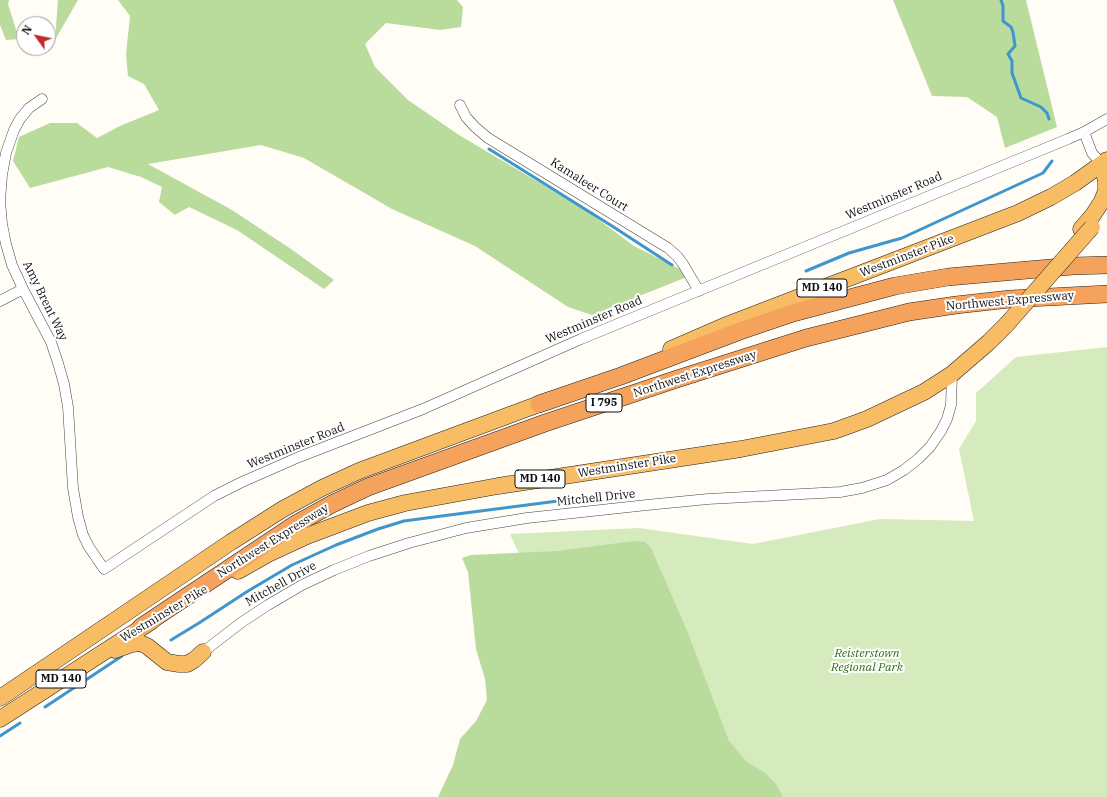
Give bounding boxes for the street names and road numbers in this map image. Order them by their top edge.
street label: Kamaleer Court [547,155,631,215]
street label: Westminster Road [844,169,944,223]
street label: Westminster Pike [858,231,956,281]
street label: Amy Brent Way [19,259,71,343]
road number: MD 140 [797,279,847,297]
street label: Northwest Expressway [945,288,1075,314]
street label: Westminster Road [544,293,644,347]
street label: Northwest Expressway [632,347,758,401]
road number: I 795 [586,394,622,412]
street label: Westminster Road [245,420,347,472]
street label: Westminster Pike [577,451,677,481]
road number: MD 140 [515,470,565,488]
street label: Mitchell Drive [556,487,636,509]
street label: Northwest Expressway [215,501,331,581]
street label: Mitchell Drive [243,559,319,609]
street label: Westminster Pike [118,582,210,646]
road number: MD 140 [36,670,86,688]

